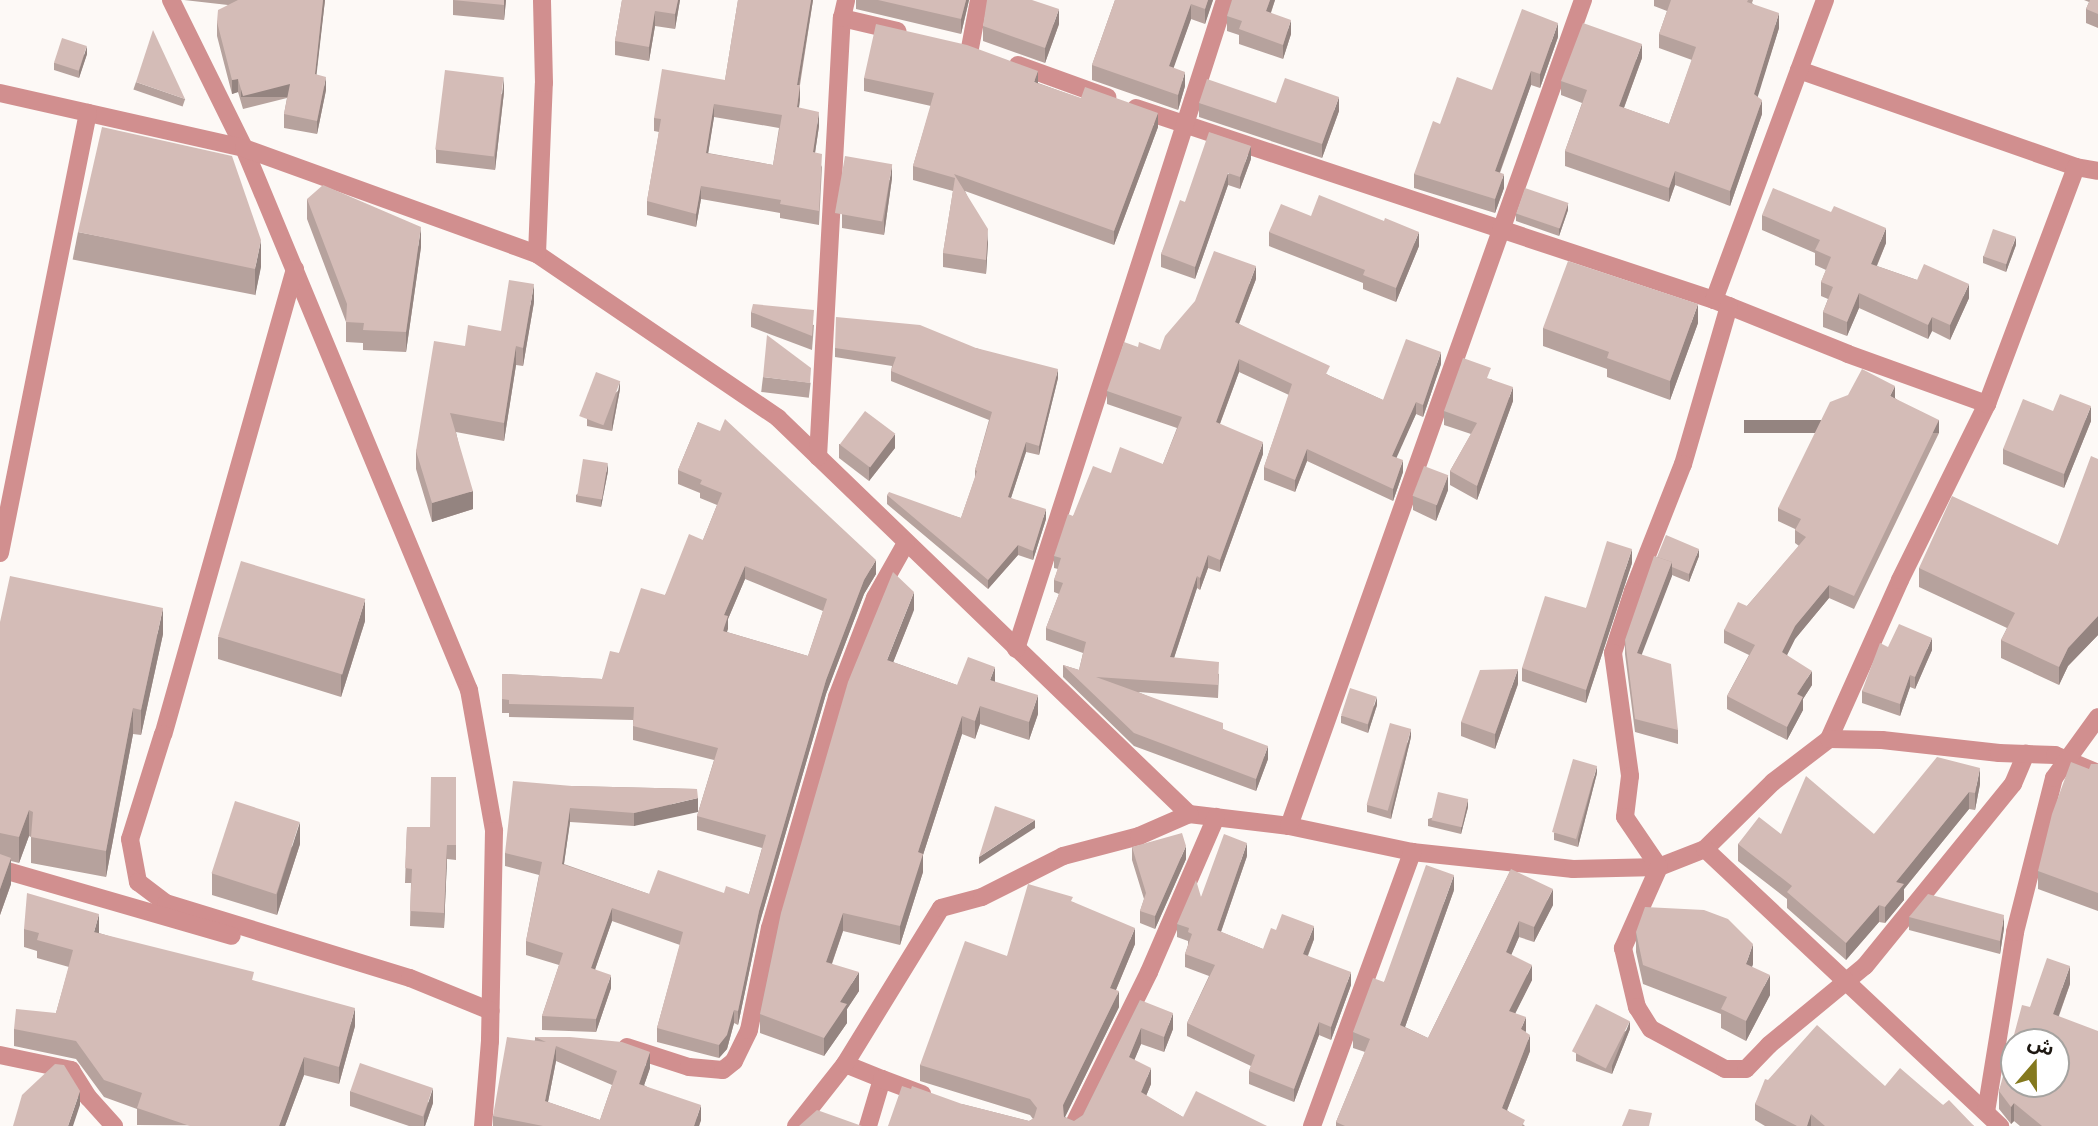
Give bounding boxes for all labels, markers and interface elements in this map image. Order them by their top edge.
north arrow [2000,1028,2070,1098]
text: ش [2026,1030,2057,1060]

